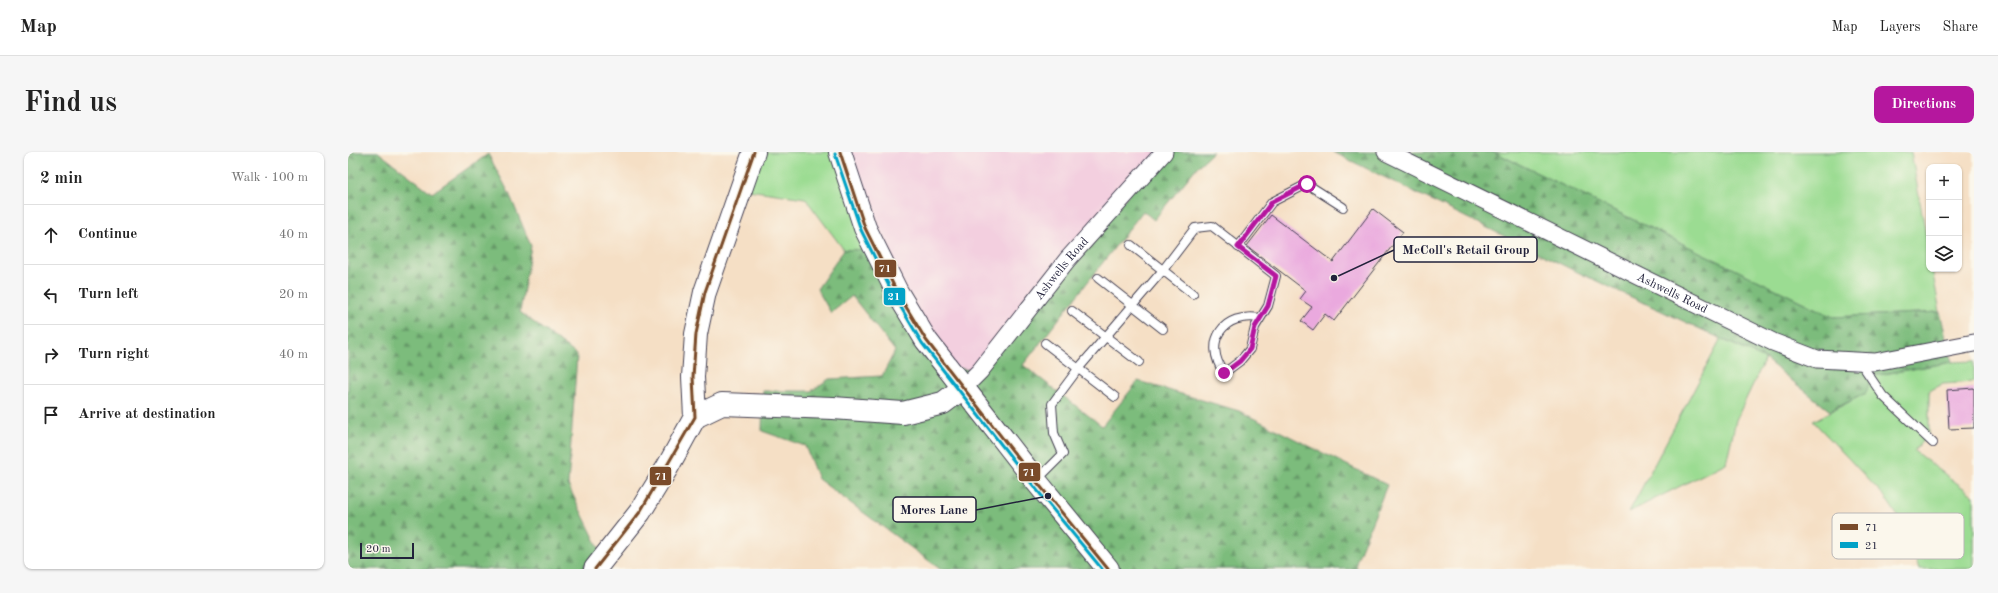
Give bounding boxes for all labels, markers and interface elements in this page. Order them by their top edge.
text: Map [20,18,57,37]
text: Map [1832,20,1858,34]
text: Layers [1880,20,1921,34]
text: Share [1943,20,1978,34]
button: Directions [1874,86,1974,123]
text: Find us [24,90,117,118]
map controls [1926,164,1962,272]
button: + [1926,164,1962,200]
text: 2 min [40,170,83,187]
text: Walk · 100 m [231,171,308,184]
route start [1298,175,1316,193]
button: − [1926,200,1962,236]
icon: ahead [40,224,62,246]
text: Continue [78,227,137,242]
text: 40 m [279,228,308,241]
street label: Ashwells Road [1033,235,1091,303]
button: layers [1926,236,1962,272]
callout: McColl's Retail Group [1394,237,1537,262]
text: McColl's Retail Group [1402,244,1530,257]
line badge: 71 [874,259,897,278]
text: 71 [879,264,891,275]
street label: Ashwells Road [1635,271,1709,316]
icon: left [40,284,62,306]
text: Turn left [78,287,138,302]
line badge: 21 [883,287,906,306]
text: 20 m [279,288,308,301]
text: 21 [888,292,900,303]
icon: right [40,344,62,366]
text: Turn right [78,347,149,362]
text: 40 m [279,348,308,361]
route end [1215,364,1233,382]
icon: arrive [40,404,62,426]
text: Arrive at destination [78,407,216,422]
line badge: 71 [1018,462,1041,482]
line badge: 71 [649,466,672,486]
text: 71 [1023,468,1035,479]
text: 71 [655,472,667,483]
callout: Mores Lane [893,497,976,522]
text: Mores Lane [900,504,968,517]
legend [1832,513,1964,559]
text: 71 [1865,523,1878,534]
scale bar [360,541,414,560]
text: 21 [1865,541,1878,552]
text: 20 m [366,544,391,555]

